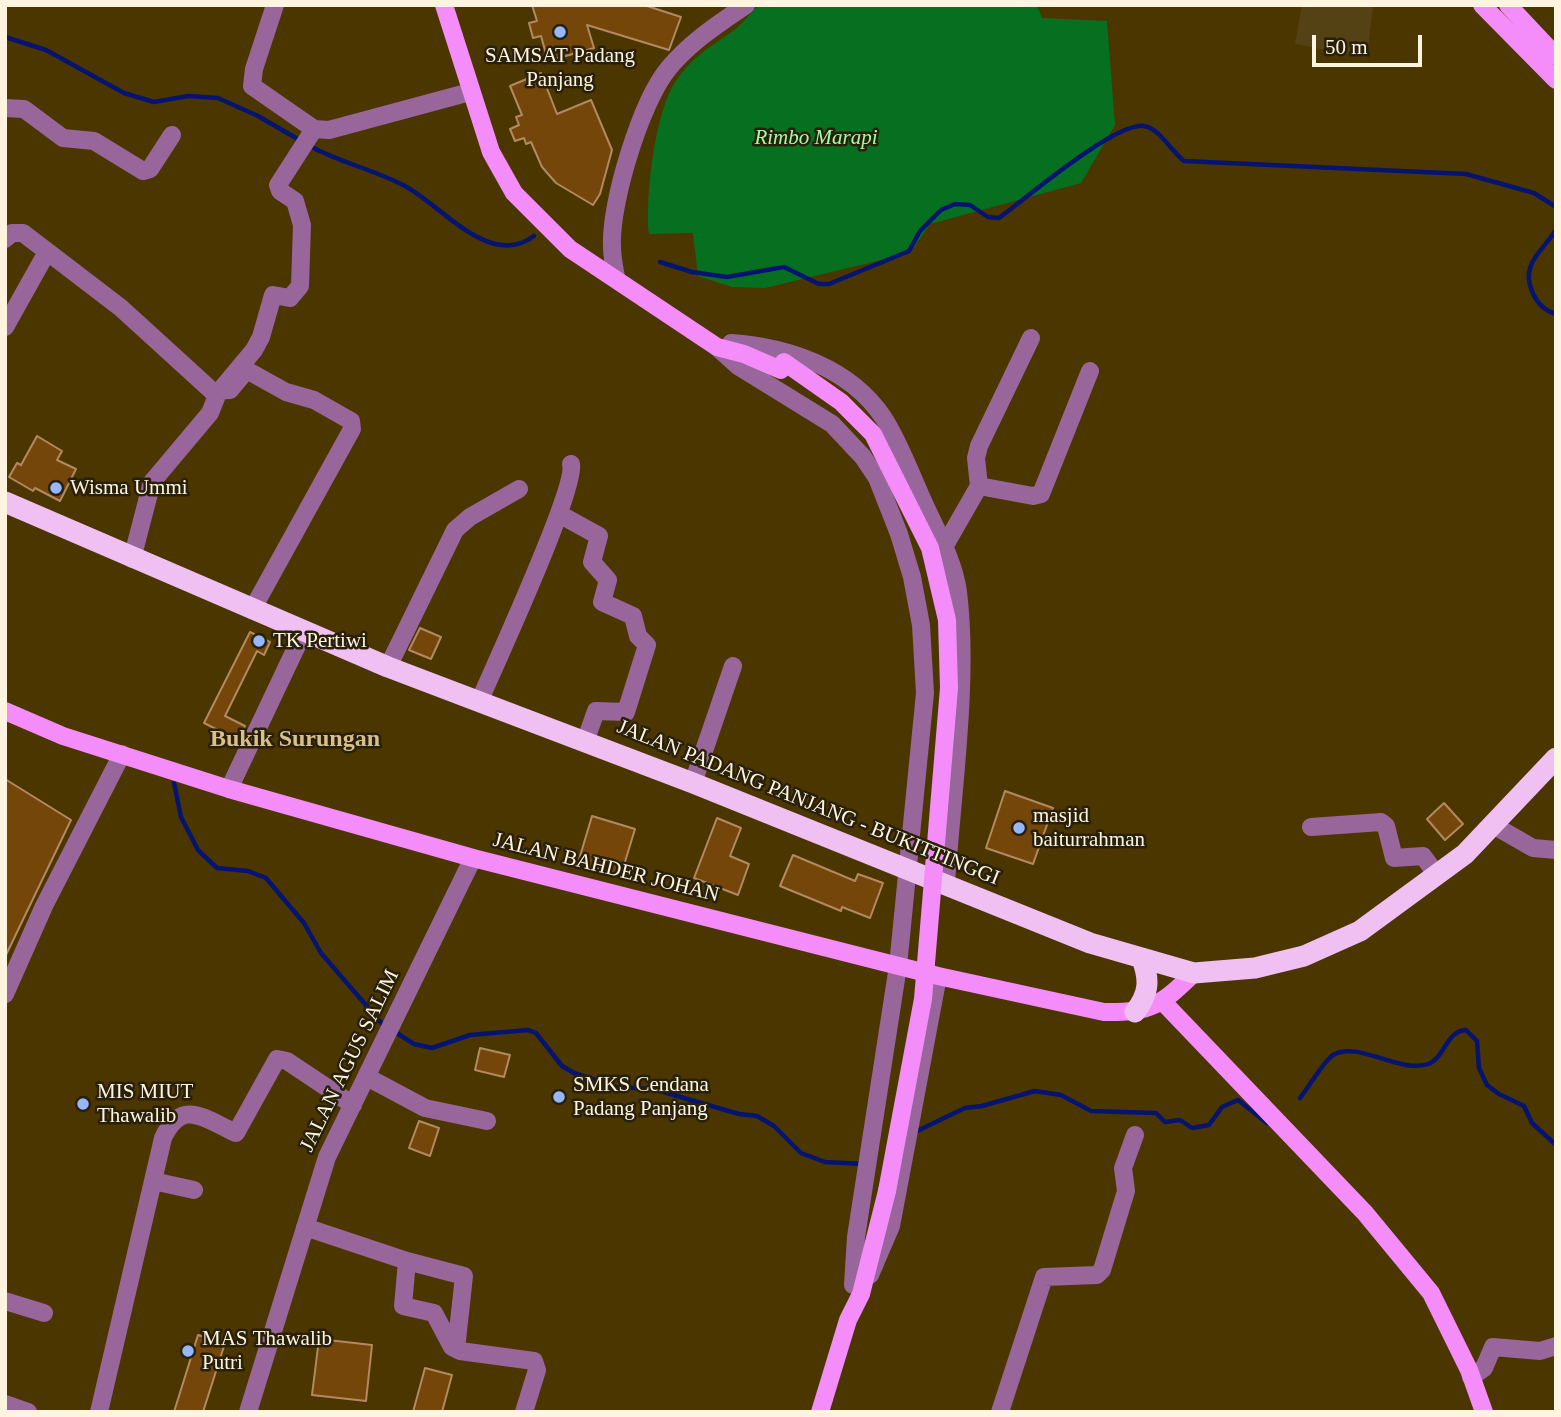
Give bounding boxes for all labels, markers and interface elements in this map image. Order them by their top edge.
scale bar [1316,21,1426,65]
marker: SAMSAT Padang Panjang [552,24,568,40]
text: 50 m [1325,35,1368,59]
place label: SAMSAT Padang Panjang [485,43,635,93]
park label: Rimbo Marapi [754,125,878,151]
place label: Wisma Ummi [70,475,188,501]
marker: Wisma Ummi [48,480,64,496]
place label: TK Pertiwi [273,628,367,654]
marker: TK Pertiwi [251,633,267,649]
street label: JALAN PADANG PANJANG - BUKITTINGGI [613,714,1003,892]
district label: Bukik Surungan [210,726,380,754]
place label: masjid baiturrahman [1033,803,1145,853]
marker: masjid baiturrahman [1011,820,1027,836]
street label: JALAN BAHDER JOHAN [490,828,722,908]
street label: JALAN AGUS SALIM [295,966,405,1156]
place label: SMKS Cendana Padang Panjang [573,1072,709,1122]
place label: MIS MIUT Thawalib [97,1079,193,1129]
marker: SMKS Cendana Padang Panjang [551,1089,567,1105]
marker: MIS MIUT Thawalib [75,1096,91,1112]
place label: MAS Thawalib Putri [202,1326,332,1376]
marker: MAS Thawalib Putri [180,1343,196,1359]

